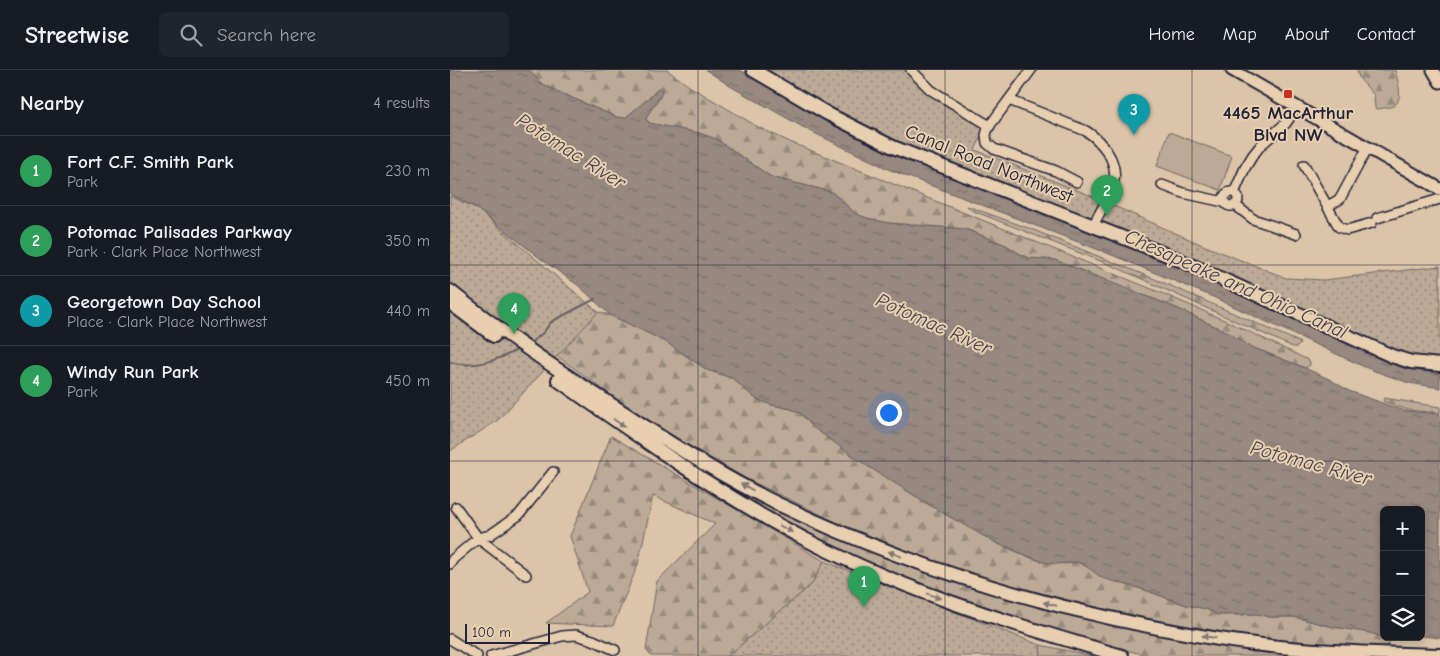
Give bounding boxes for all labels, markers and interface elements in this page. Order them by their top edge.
search box [159,12,509,57]
text: Streetwise [25,21,129,49]
icon: search [177,21,205,49]
text: Search here [217,24,316,46]
text: Home [1148,24,1195,45]
text: Map [1223,24,1257,45]
text: About [1285,24,1329,45]
text: Contact [1357,24,1415,45]
marker: 4465 MacArthur Blvd NW [1282,88,1294,100]
text: Nearby [20,91,84,115]
text: 4 results [373,94,430,112]
pin: 3 [1118,94,1150,135]
place label: 4465 MacArthur Blvd NW [1223,102,1354,146]
water label: Potomac River [512,108,631,194]
street label: Canal Road Northwest [902,120,1077,208]
text: Fort C.F. Smith Park [67,151,234,173]
text: 1 [33,162,39,180]
text: 230 m [385,162,430,180]
text: Park [67,173,98,191]
pin: 2 [1091,175,1123,216]
text: Potomac Palisades Parkway [67,221,292,243]
water label: Chesapeake and Ohio Canal [1121,224,1351,344]
text: 2 [32,232,40,250]
text: 350 m [385,232,430,250]
text: Park · Clark Place Northwest [67,243,261,261]
water label: Potomac River [873,288,996,360]
text: Georgetown Day School [67,291,261,313]
pin: 4 [498,293,530,334]
text: 3 [32,302,40,320]
text: 440 m [386,302,430,320]
text: Place · Clark Place Northwest [67,313,267,331]
text: Windy Run Park [67,361,198,383]
text: 4 [32,372,40,390]
text: 450 m [385,372,430,390]
text: Park [67,383,98,401]
your location [876,400,902,426]
one-way arrow [613,418,626,428]
water label: Potomac River [1248,436,1375,490]
one-way arrow [740,483,754,492]
map controls [1380,506,1425,641]
button: + [1380,506,1425,551]
one-way arrow [779,525,794,533]
one-way arrow [888,549,903,557]
button: − [1380,551,1425,596]
pin: 1 [848,566,880,607]
one-way arrow [927,592,942,600]
button: layers [1380,596,1425,641]
one-way arrow [1042,600,1057,608]
scale bar [465,621,550,644]
text: 100 m [472,624,511,641]
one-way arrow [1200,633,1216,641]

